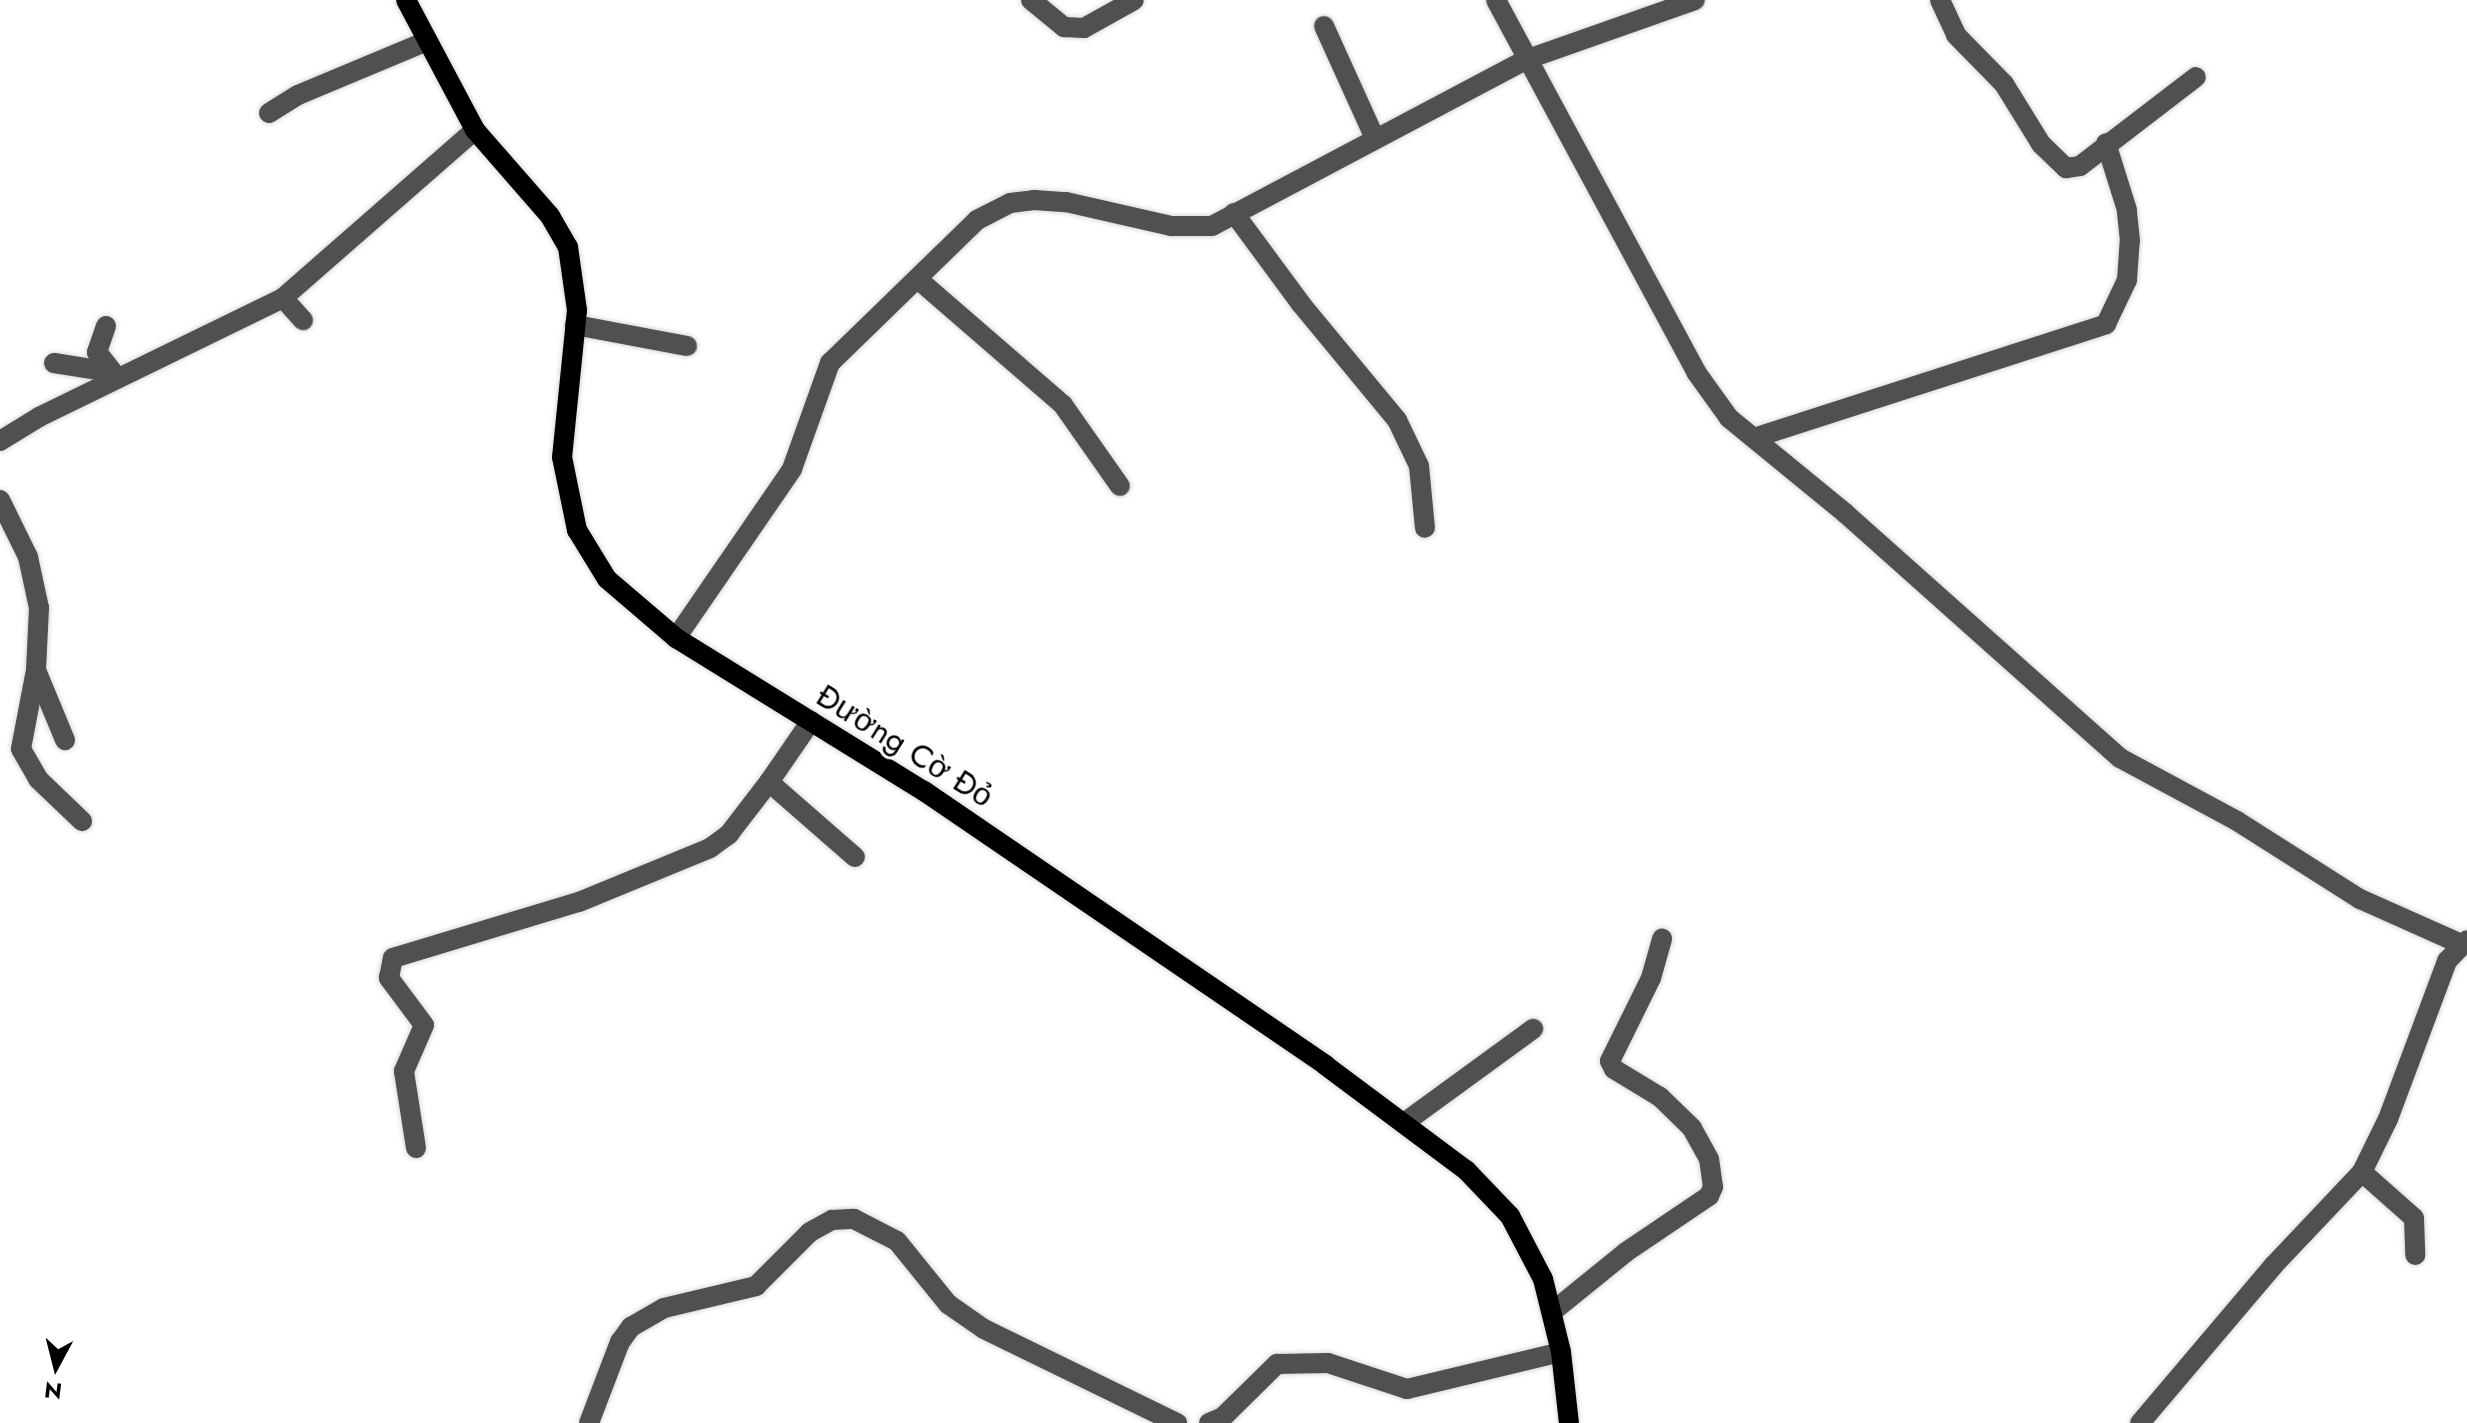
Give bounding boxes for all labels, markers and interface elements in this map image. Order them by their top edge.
street label: Đường Cờ Đỏ [810,676,1000,816]
north arrow [16,1327,96,1407]
text: N [42,1374,64,1408]

